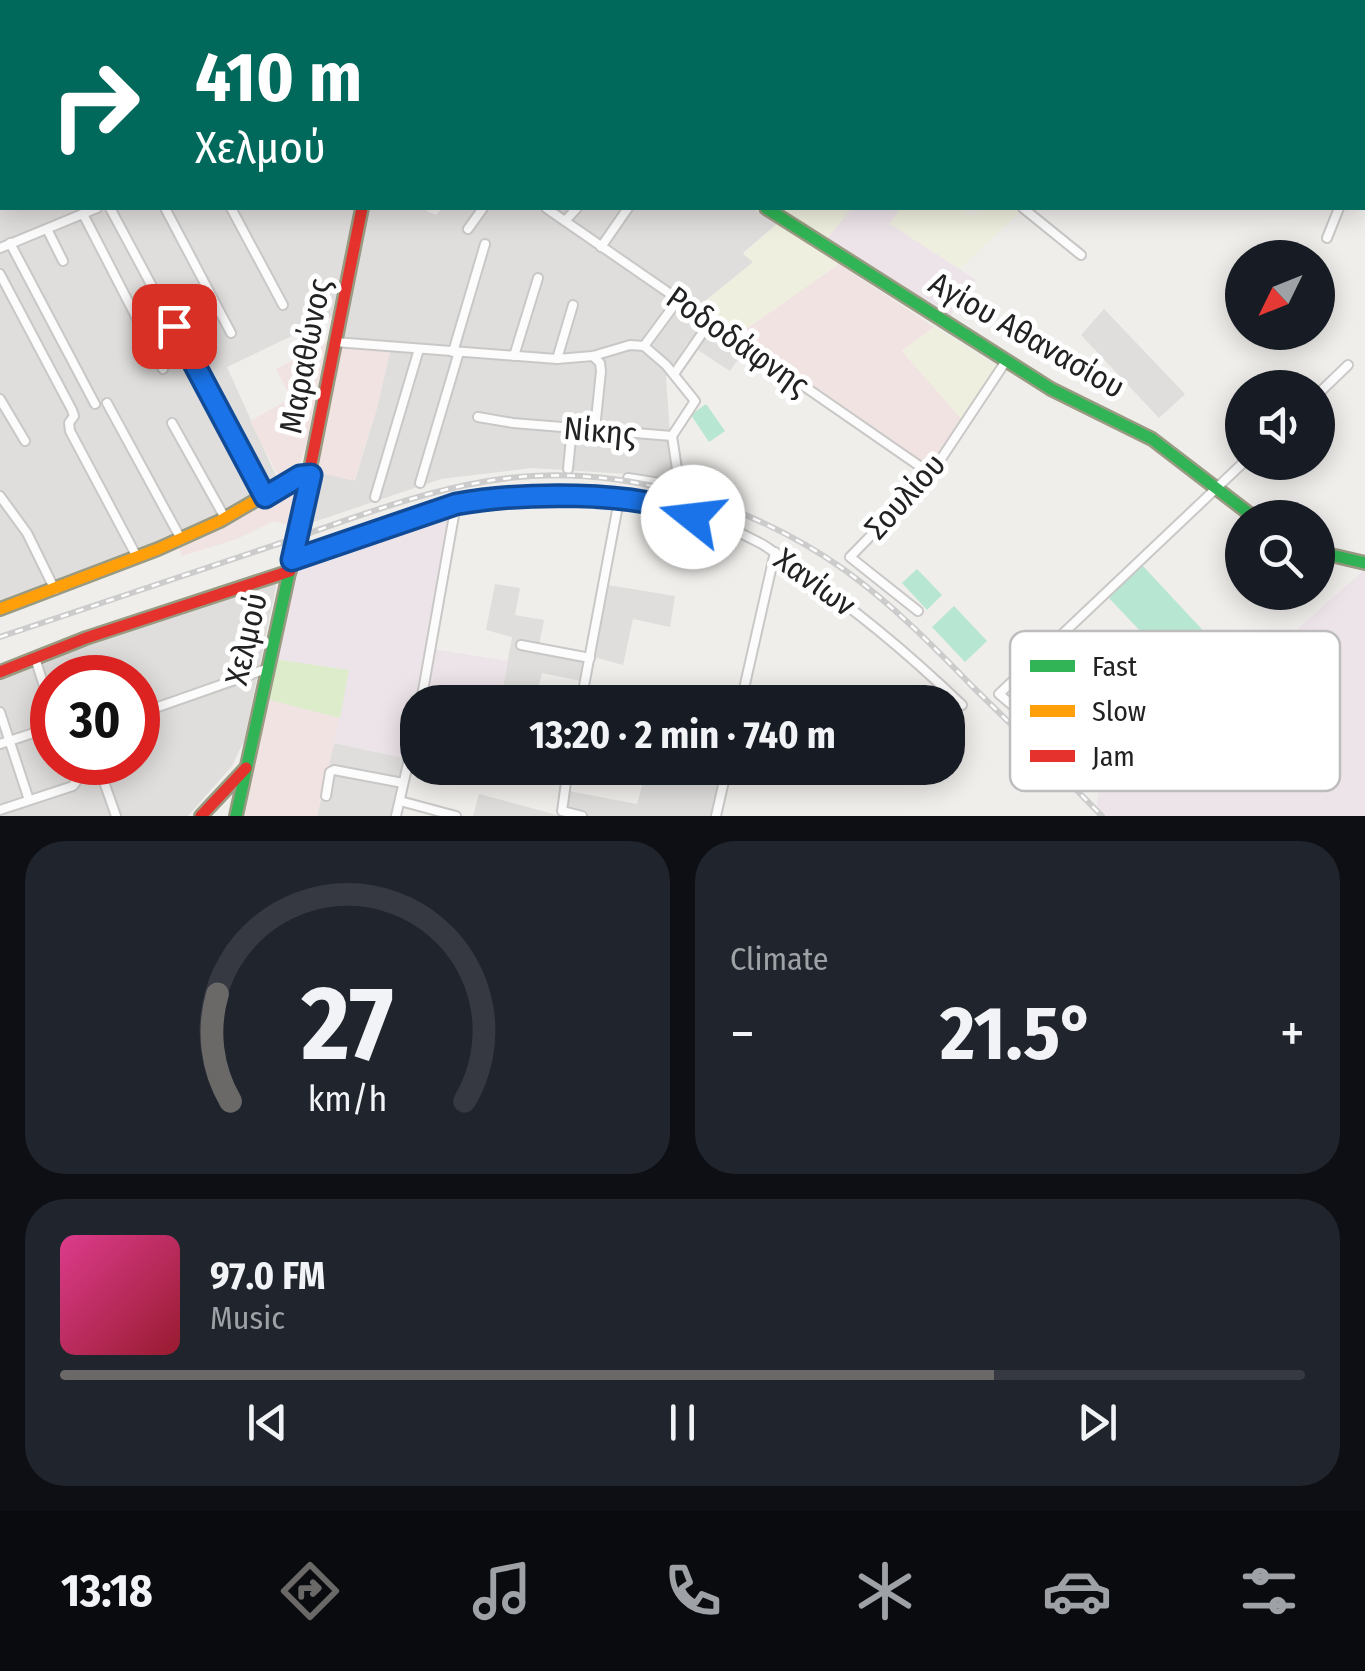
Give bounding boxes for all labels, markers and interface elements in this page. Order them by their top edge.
text: 410 m [195,36,362,120]
icon: right [30,40,160,170]
text: Χελμού [195,121,326,175]
north arrow [1225,240,1335,350]
map controls [1225,240,1335,610]
street label: Αγίου Αθανασίου [923,264,1131,406]
street label: Μαραθώνος [271,275,339,436]
street label: Ροδοδάφνης [659,278,817,404]
pin [132,284,217,369]
icon: arrive [147,299,202,354]
button: sound [1225,370,1335,480]
street label: Νίκης [562,409,639,453]
street label: Σουλίου [857,445,953,547]
position arrow [641,465,745,569]
button: search [1225,500,1335,610]
street label: Χανίων [767,540,863,624]
street label: Χελμού [217,589,275,689]
legend [1010,631,1340,791]
text: Fast [1092,650,1138,683]
speed limit sign: 30 [30,655,160,785]
text: Slow [1092,695,1146,728]
text: 13:20 · 2 min · 740 m [529,712,836,758]
text: Jam [1092,740,1135,773]
text: Climate [730,940,829,978]
text: 27 [301,962,393,1087]
text: 21.5° [940,989,1095,1079]
text: − [730,1001,755,1067]
text: + [1280,1001,1305,1067]
text: km/h [308,1078,387,1120]
text: 97.0 FM [210,1253,325,1299]
text: Music [210,1299,285,1337]
icon: previous [240,1395,295,1450]
icon: pause [655,1395,710,1450]
icon: next [1070,1395,1125,1450]
icon: directions [275,1556,345,1626]
icon: music [467,1556,537,1626]
icon: phone [658,1556,728,1626]
icon: climate [850,1556,920,1626]
icon: car [1042,1556,1112,1626]
icon: filters [1234,1556,1304,1626]
text: 13:18 [61,1564,153,1618]

